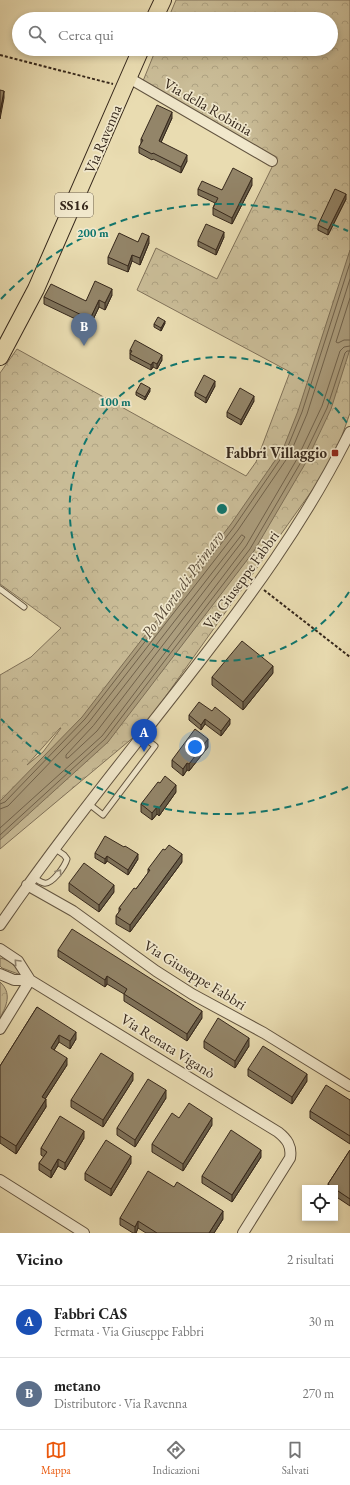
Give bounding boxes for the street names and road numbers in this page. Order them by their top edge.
street label: Via della Robinia [161,74,256,140]
street label: Via Ravenna [80,102,125,176]
road number: SS16 [55,193,93,217]
street label: Via Giuseppe Fabbri [198,526,283,633]
street label: Via Giuseppe Fabbri [140,935,250,1014]
street label: Via Renata Viganò [117,1009,219,1082]

